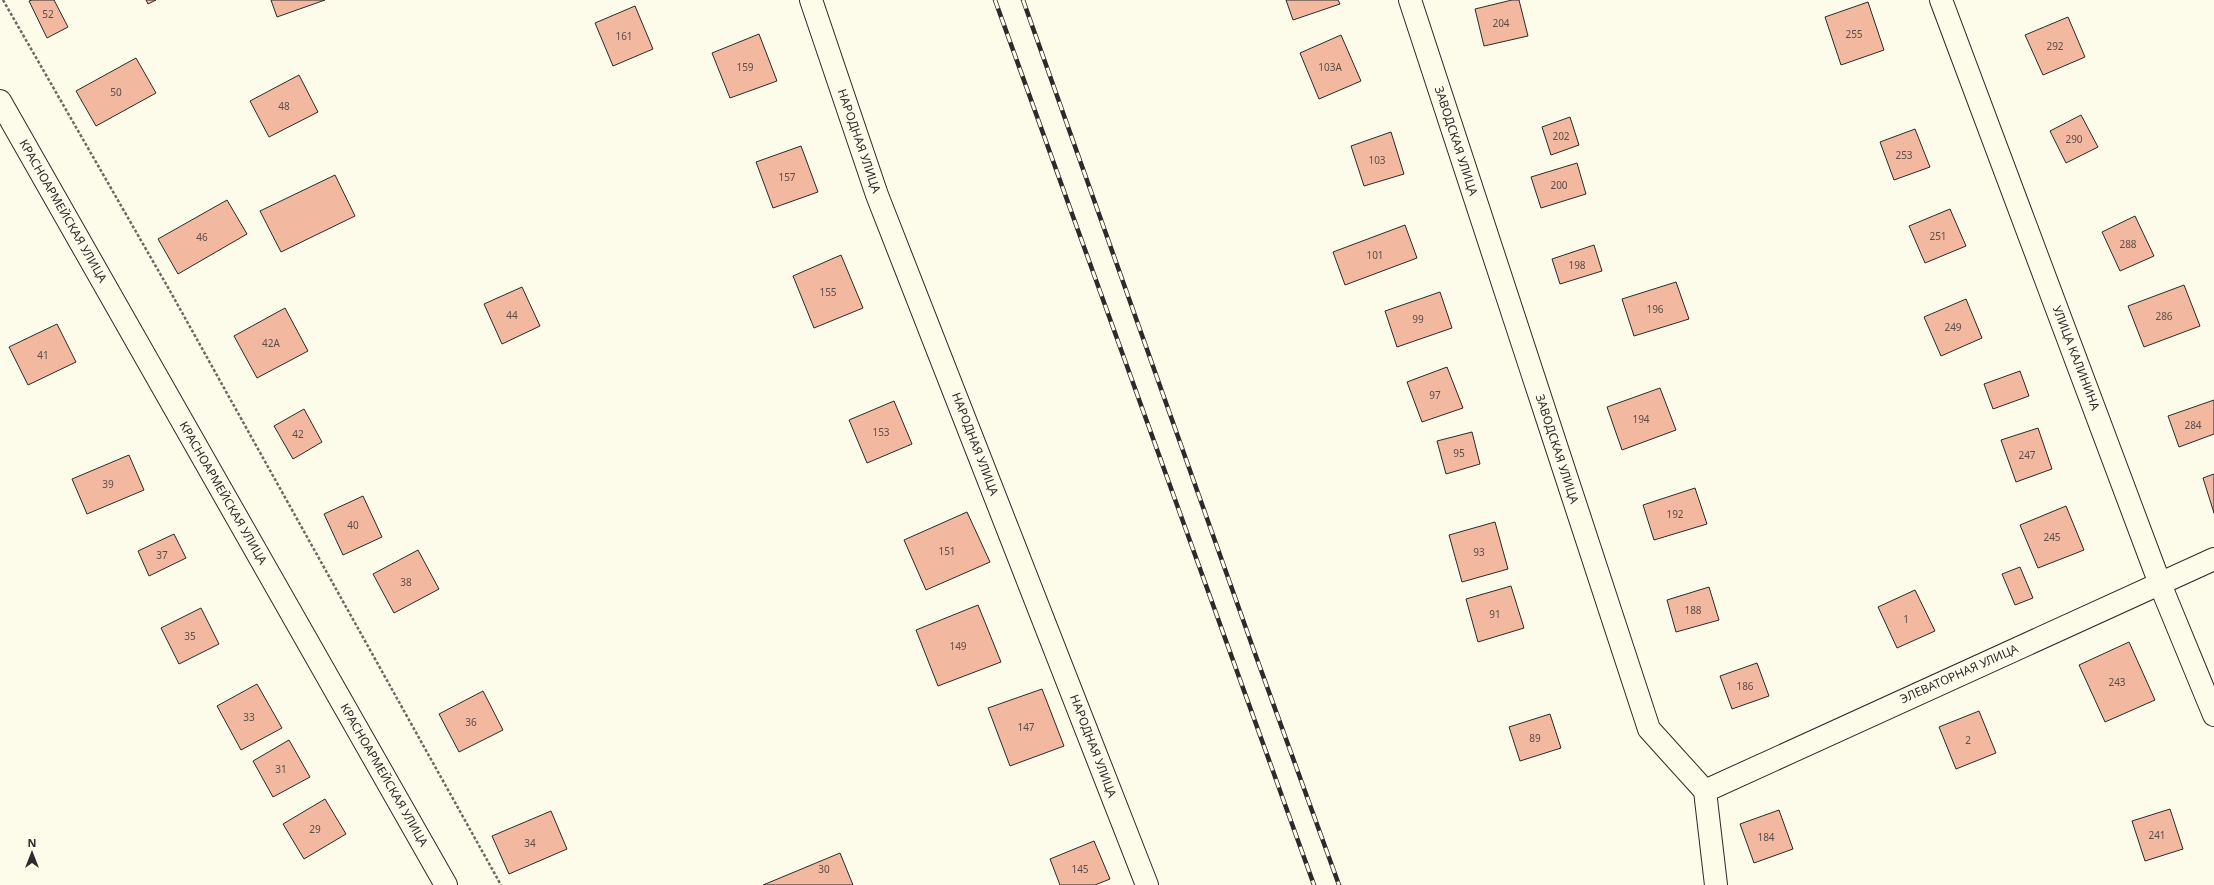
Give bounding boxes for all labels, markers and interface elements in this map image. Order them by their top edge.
house number: 52 [42,7,54,21]
house number: 204 [1492,16,1510,30]
house number: 255 [1845,27,1863,41]
house number: 161 [615,29,633,43]
house number: 292 [2046,39,2064,53]
house number: 159 [736,60,754,74]
house number: 103А [1318,60,1342,74]
street label: ЗАВОДСКАЯ УЛИЦА [1431,84,1482,198]
house number: 50 [110,85,122,99]
street label: НАРОДНАЯ УЛИЦА [834,86,885,196]
house number: 48 [278,99,290,113]
house number: 202 [1552,129,1570,143]
house number: 290 [2065,132,2083,146]
street label: КРАСНОАРМЕЙСКАЯ УЛИЦА [15,136,112,286]
house number: 253 [1895,148,1913,162]
house number: 103 [1368,153,1386,167]
house number: 157 [778,170,796,184]
house number: 200 [1550,178,1568,192]
house number: 251 [1929,229,1947,243]
house number: 46 [196,230,208,244]
house number: 288 [2119,237,2137,251]
house number: 101 [1366,248,1384,262]
house number: 198 [1568,258,1586,272]
house number: 155 [819,285,837,299]
house number: 196 [1646,302,1664,316]
street label: УЛИЦА КАЛИНИНА [2049,303,2104,413]
house number: 44 [506,308,518,322]
house number: 286 [2155,309,2173,323]
house number: 99 [1412,312,1424,326]
house number: 249 [1944,320,1962,334]
house number: 42А [262,336,281,350]
house number: 41 [37,348,49,362]
house number: 97 [1429,388,1441,402]
street label: НАРОДНАЯ УЛИЦА [948,390,1003,498]
street label: ЗАВОДСКАЯ УЛИЦА [1532,392,1583,506]
house number: 194 [1632,412,1650,426]
street label: КРАСНОАРМЕЙСКАЯ УЛИЦА [175,418,272,568]
house number: 284 [2184,418,2202,432]
house number: 153 [872,425,890,439]
house number: 42 [292,427,304,441]
house number: 95 [1453,446,1465,460]
house number: 247 [2018,448,2036,462]
house number: 39 [102,477,114,491]
house number: 192 [1666,507,1684,521]
house number: 40 [347,518,359,532]
house number: 245 [2043,530,2061,544]
house number: 151 [938,544,956,558]
house number: 93 [1473,545,1485,559]
house number: 37 [156,548,168,562]
house number: 38 [400,575,412,589]
house number: 188 [1684,603,1702,617]
house number: 91 [1489,607,1501,621]
house number: 1 [1903,612,1909,626]
house number: 35 [184,629,196,643]
house number: 149 [949,639,967,653]
street label: ЭЛЕВАТОРНАЯ УЛИЦА [1897,640,2021,707]
house number: 243 [2108,675,2126,689]
house number: 186 [1736,679,1754,693]
street label: НАРОДНАЯ УЛИЦА [1066,692,1121,800]
street label: КРАСНОАРМЕЙСКАЯ УЛИЦА [336,700,433,850]
house number: 33 [243,710,255,724]
house number: 36 [465,715,477,729]
house number: 147 [1017,720,1035,734]
house number: 89 [1529,731,1541,745]
house number: 2 [1965,733,1971,747]
house number: 31 [275,762,287,776]
house number: 29 [309,822,321,836]
house number: 241 [2148,828,2166,842]
house number: 184 [1757,830,1775,844]
north arrow [12,833,52,873]
text: N [28,835,36,850]
house number: 34 [524,836,536,850]
house number: 30 [818,862,830,876]
house number: 145 [1071,862,1089,876]

